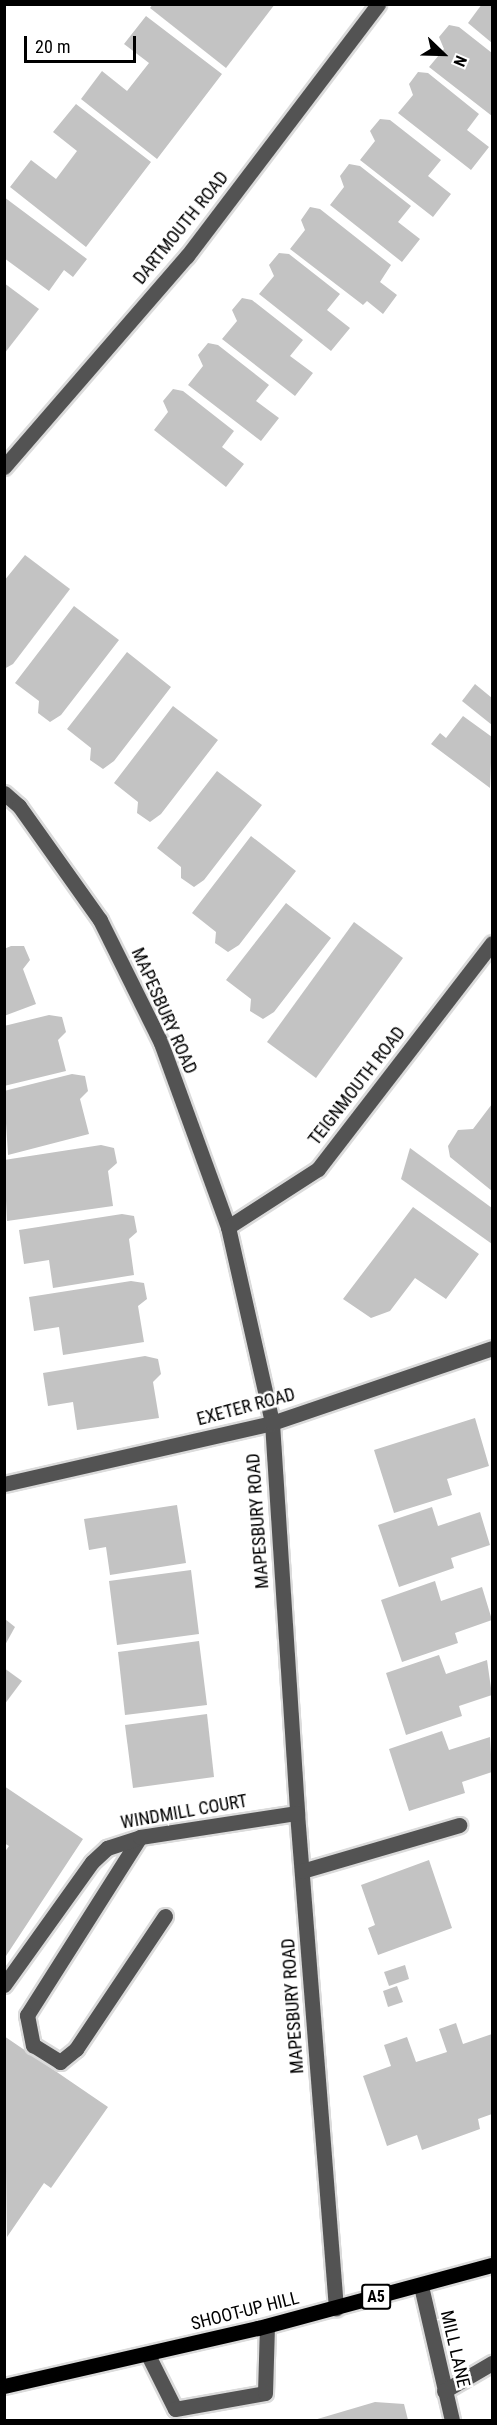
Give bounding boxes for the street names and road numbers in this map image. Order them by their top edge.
street label: DARTMOUTH ROAD [129,167,233,289]
street label: MAPESBURY ROAD [127,945,201,1077]
street label: TEIGNMOUTH ROAD [304,1022,410,1150]
street label: EXETER ROAD [195,1384,297,1430]
street label: MAPESBURY ROAD [242,1452,274,1590]
street label: WINDMILL COURT [119,1790,249,1834]
street label: MAPESBURY ROAD [277,1937,309,2075]
road number: A5 [361,2284,391,2310]
street label: SHOOT-UP HILL [189,2287,301,2335]
street label: MILL LANE [436,2308,474,2390]

